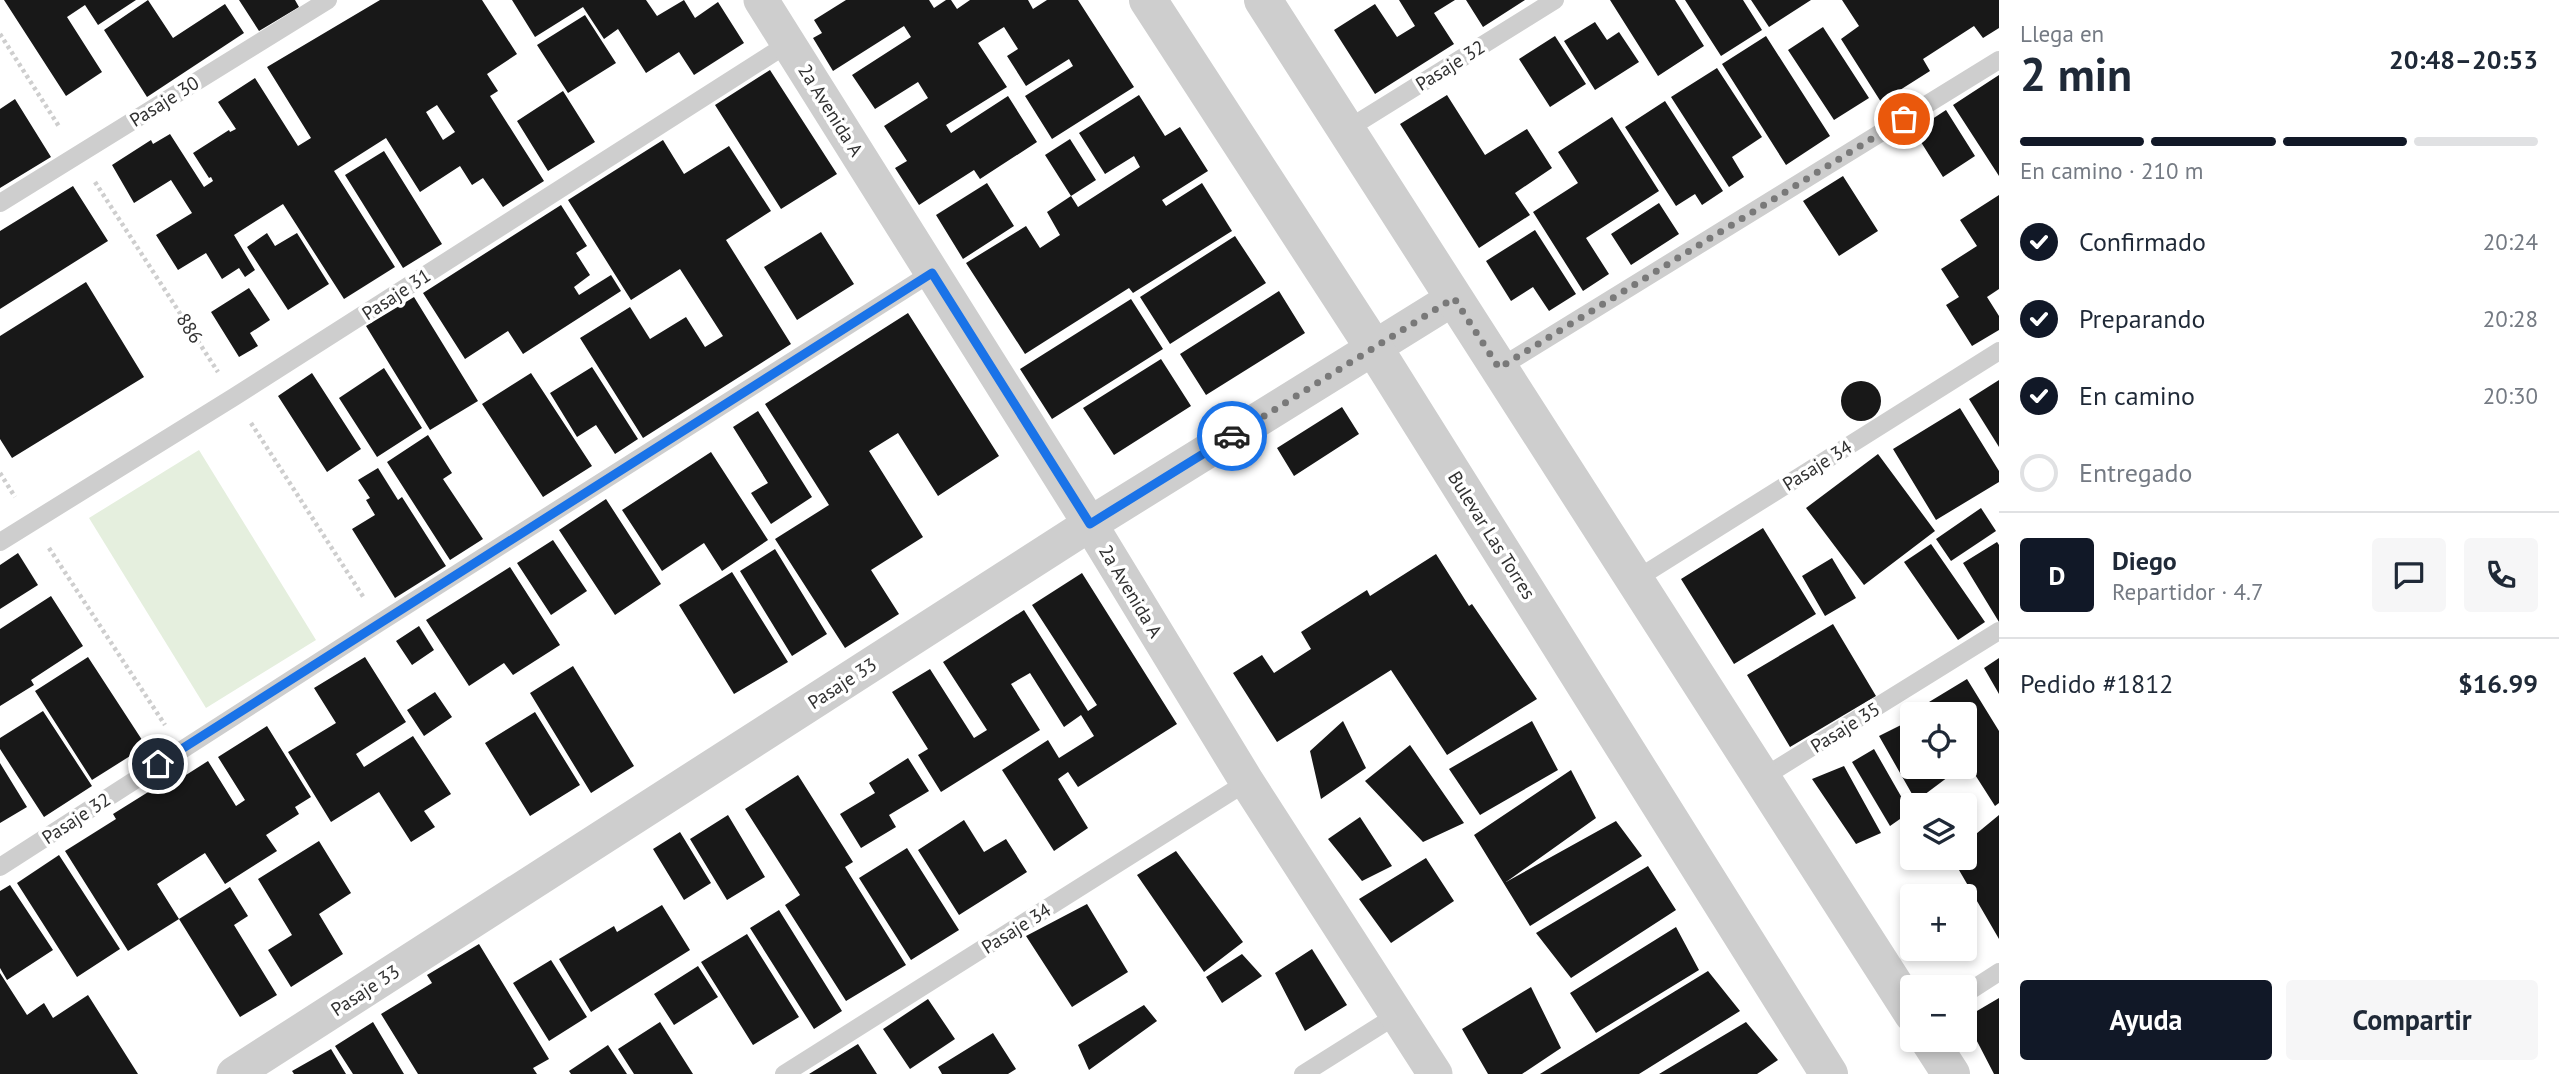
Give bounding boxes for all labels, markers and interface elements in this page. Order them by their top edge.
text: Llega en [2020,19,2104,48]
street label: Pasaje 32 [1411,34,1489,96]
text: 20:48–20:53 [2389,43,2538,76]
text: 2 min [2020,44,2132,104]
street label: 2a Avenida A [793,60,869,160]
street label: Pasaje 30 [125,70,203,132]
pin [1874,89,1934,149]
icon: bag [1885,100,1923,138]
text: En camino · 210 m [2020,156,2203,185]
icon: check [2020,223,2058,261]
text: Confirmado [2079,225,2206,258]
text: 20:24 [2483,227,2538,256]
street label: Pasaje 31 [357,263,435,325]
icon: check [2020,300,2058,338]
text: Preparando [2079,302,2206,335]
text: 20:28 [2483,304,2538,333]
street label: 886 [171,308,209,348]
icon: check [2020,377,2058,415]
text: En camino [2079,379,2195,412]
text: 20:30 [2483,381,2538,410]
courier [1197,401,1267,471]
icon: car [1213,417,1251,455]
street label: Pasaje 34 [1778,434,1856,496]
text: Entregado [2079,456,2193,489]
street label: Bulevar Las Torres [1443,467,1541,603]
button: chat [2372,538,2446,612]
button: phone [2464,538,2538,612]
street label: 2a Avenida A [1094,540,1168,642]
text: Diego [2112,544,2177,577]
text: D [2049,559,2065,592]
text: Repartidor · 4.7 [2112,577,2264,606]
street label: Pasaje 33 [803,652,881,714]
text: Pedido #1812 [2020,667,2173,700]
text: $16.99 [2458,667,2538,700]
street label: Pasaje 35 [1806,696,1884,758]
map controls [1900,702,1977,1052]
button: locate [1900,702,1977,779]
pin [128,734,188,794]
icon: home [139,745,177,783]
street label: Pasaje 32 [37,787,115,849]
button: layers [1900,793,1977,870]
button: + [1900,884,1977,961]
street label: Pasaje 34 [977,897,1055,959]
street label: Pasaje 33 [326,959,404,1021]
button: − [1900,975,1977,1052]
button: Ayuda [2020,980,2272,1060]
button: Compartir [2286,980,2538,1060]

